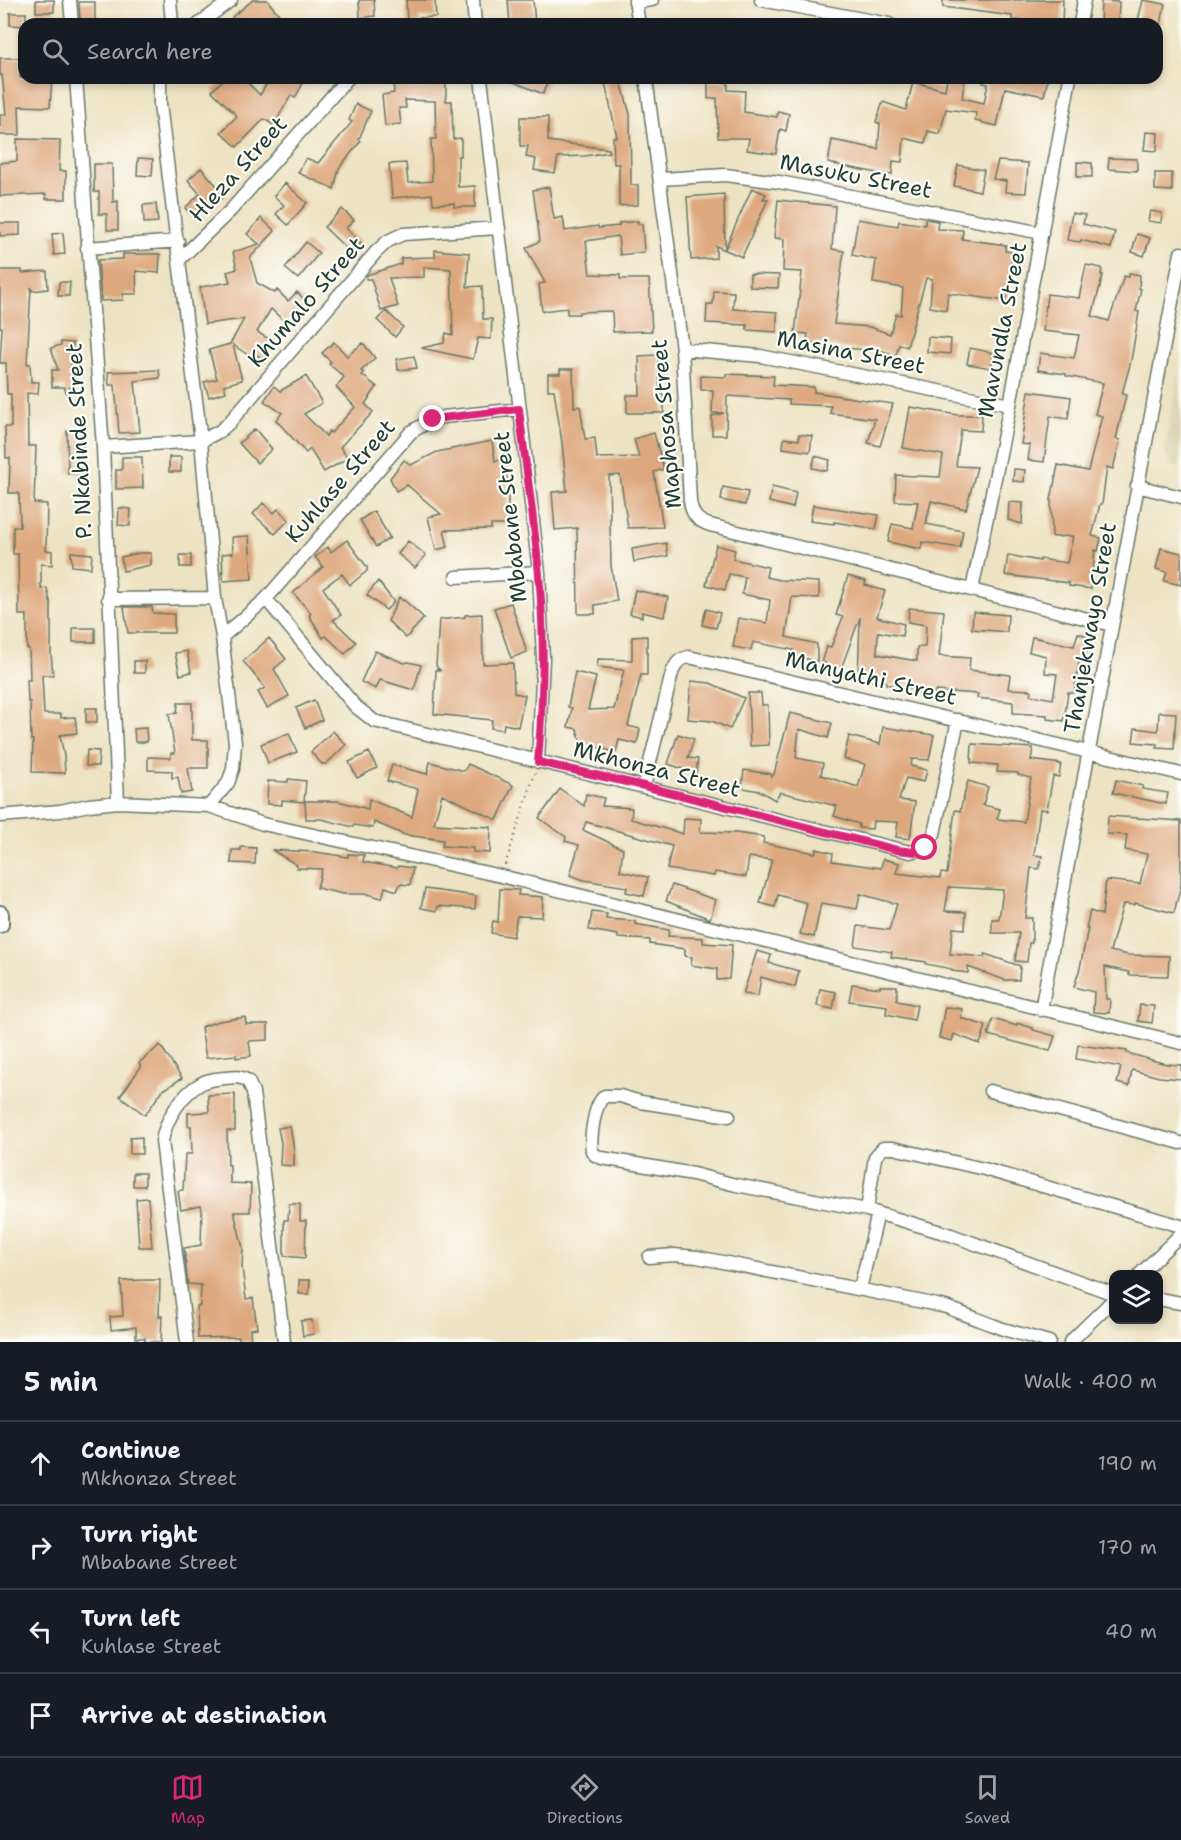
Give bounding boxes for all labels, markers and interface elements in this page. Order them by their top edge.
search box [18,18,1163,84]
icon: search [39,35,72,68]
text: Search here [87,37,213,66]
street label: Hleza Street [183,110,293,228]
street label: Masuku Street [777,147,935,205]
street label: Khumalo Street [241,231,371,373]
street label: Mavundla Street [971,240,1033,420]
street label: Masina Street [774,323,928,381]
street label: Maphosa Street [644,338,688,510]
street label: P. Nkabinde Street [59,342,99,540]
route end [419,405,445,431]
street label: Kuhlase Street [278,413,402,549]
street label: Mbabane Street [487,430,533,604]
street label: Thanjekwayo Street [1057,520,1123,736]
street label: Manyathi Street [782,644,960,712]
street label: Mkhonza Street [570,734,744,804]
route start [911,834,937,860]
map controls [1109,1270,1163,1324]
button: layers [1109,1270,1163,1324]
text: 5 min [24,1364,98,1399]
text: Walk · 400 m [1024,1368,1157,1394]
text: Continue [81,1436,181,1465]
icon: ahead [24,1447,57,1480]
text: 190 m [1098,1450,1157,1476]
text: Mkhonza Street [81,1465,237,1491]
text: Turn right [81,1520,198,1549]
icon: right [24,1531,57,1564]
text: 170 m [1098,1534,1157,1560]
text: Mbabane Street [81,1549,237,1575]
text: Turn left [81,1604,180,1633]
icon: left [24,1615,57,1648]
text: 40 m [1105,1618,1157,1644]
text: Kuhlase Street [81,1633,222,1659]
icon: arrive [24,1699,57,1732]
text: Arrive at destination [81,1701,327,1730]
tab: Map [171,1771,205,1828]
tab: Directions [547,1771,623,1828]
tab: Saved [965,1771,1010,1828]

